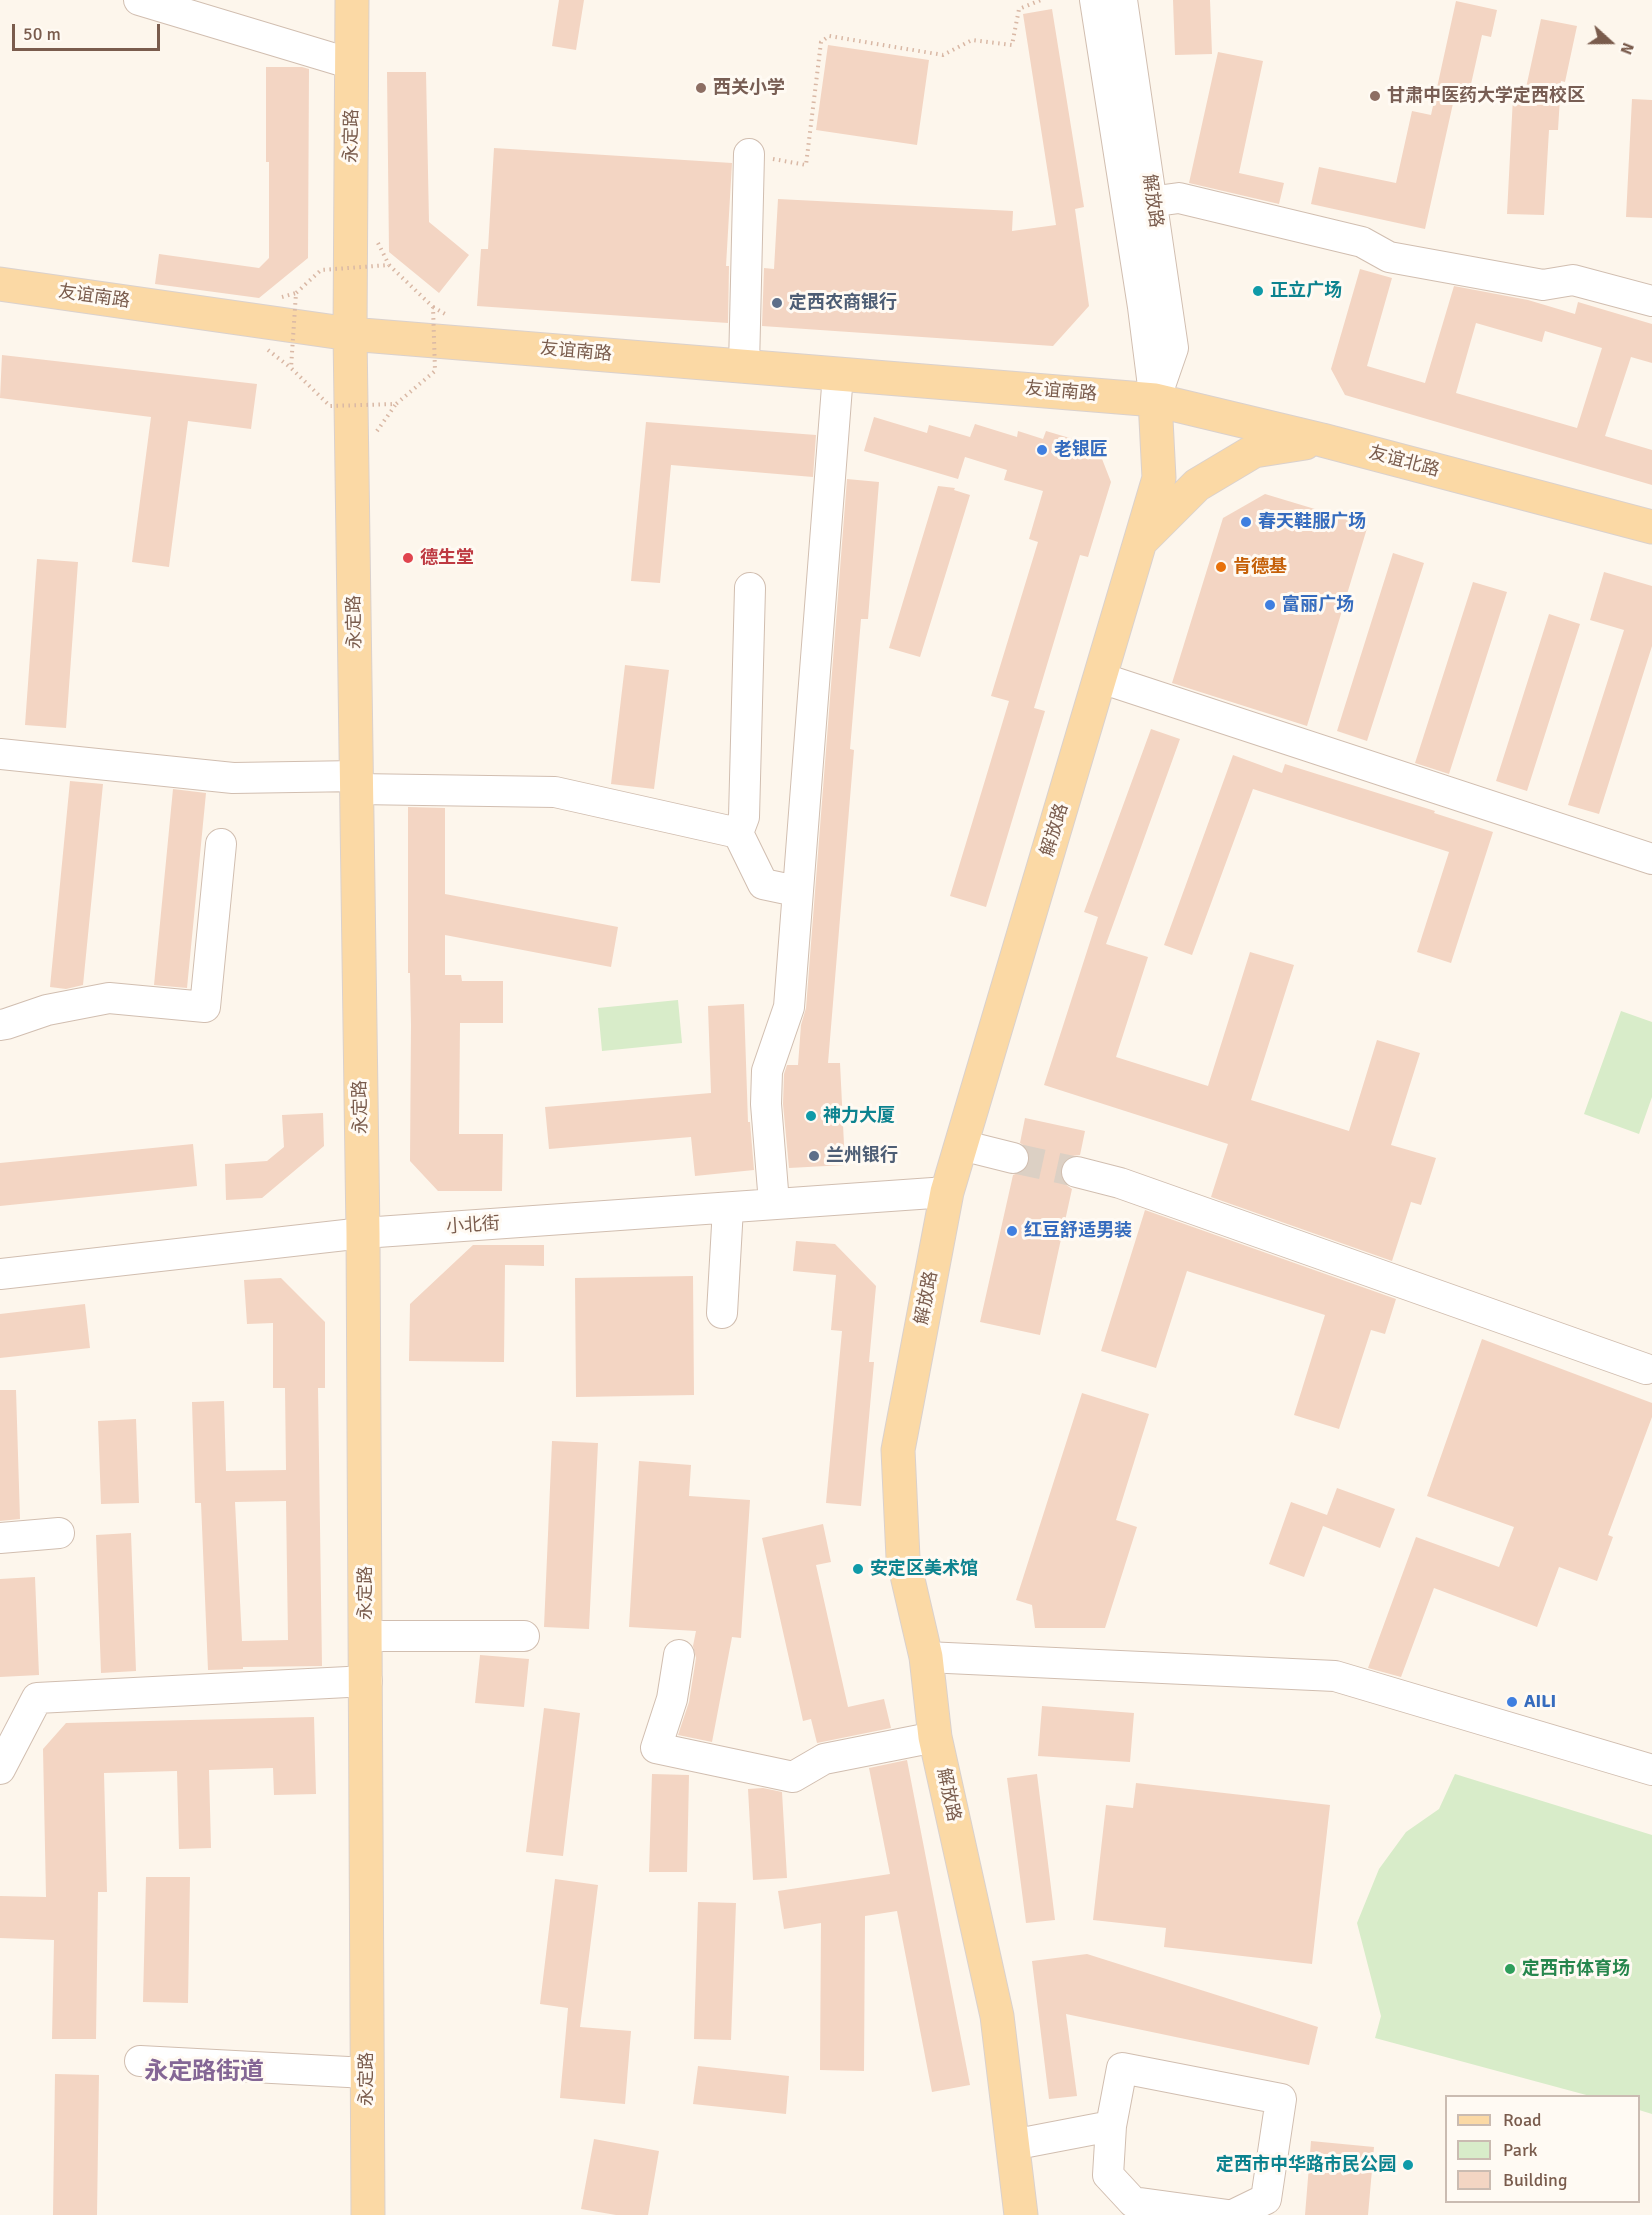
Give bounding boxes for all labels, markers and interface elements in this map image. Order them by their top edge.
scale bar [15,12,164,50]
north arrow [1580,12,1640,72]
text: 50 m [23,23,61,45]
text: N [1615,40,1638,57]
place label: 西关小学 [713,77,785,99]
marker: 西关小学 [694,81,708,95]
place label: 甘肃中医药大学定西校区 [1387,85,1585,107]
marker: 甘肃中医药大学定西校区 [1368,89,1382,103]
street label: 永定路 [341,109,363,163]
street label: 解放路 [1138,173,1166,229]
place label: 正立广场 [1270,280,1342,302]
street label: 友谊南路 [57,281,131,313]
marker: 正立广场 [1251,284,1265,298]
place label: 定西农商银行 [789,292,897,314]
marker: 定西农商银行 [770,296,784,310]
street label: 友谊南路 [539,338,613,366]
street label: 友谊南路 [1024,378,1098,406]
place label: 老银匠 [1054,439,1108,461]
street label: 友谊北路 [1366,442,1442,482]
marker: 老银匠 [1035,443,1049,457]
place label: 春天鞋服广场 [1258,511,1366,533]
marker: 春天鞋服广场 [1239,515,1253,529]
place label: 德生堂 [420,547,474,569]
marker: 德生堂 [401,551,415,565]
place label: 肯德基 [1233,556,1287,578]
marker: 肯德基 [1214,560,1228,574]
place label: 富丽广场 [1282,594,1354,616]
street label: 永定路 [344,595,366,649]
marker: 富丽广场 [1263,598,1277,612]
street label: 解放路 [1037,801,1073,859]
street label: 永定路 [350,1080,372,1134]
place label: 神力大厦 [823,1105,895,1127]
marker: 神力大厦 [804,1109,818,1123]
place label: 兰州银行 [826,1145,898,1167]
marker: 兰州银行 [807,1149,821,1163]
street label: 小北街 [445,1213,501,1239]
place label: 红豆舒适男装 [1024,1220,1132,1242]
marker: 红豆舒适男装 [1005,1224,1019,1238]
street label: 解放路 [911,1269,943,1327]
place label: 安定区美术馆 [870,1558,978,1580]
marker: 安定区美术馆 [851,1562,865,1576]
street label: 永定路 [355,1566,377,1620]
place label: AILI [1524,1691,1556,1713]
marker: AILI [1505,1695,1519,1709]
street label: 解放路 [932,1766,964,1824]
place label: 定西市体育场 [1522,1958,1630,1980]
marker: 定西市体育场 [1503,1962,1517,1976]
street label: 永定路 [356,2052,378,2106]
district label: 永定路街道 [144,2059,264,2087]
legend [1445,2095,1640,2203]
text: Road [1503,2109,1542,2131]
text: Park [1503,2139,1538,2161]
place label: 定西市中华路市民公园 [1216,2154,1396,2176]
marker: 定西市中华路市民公园 [1401,2158,1415,2172]
text: Building [1503,2169,1567,2191]

